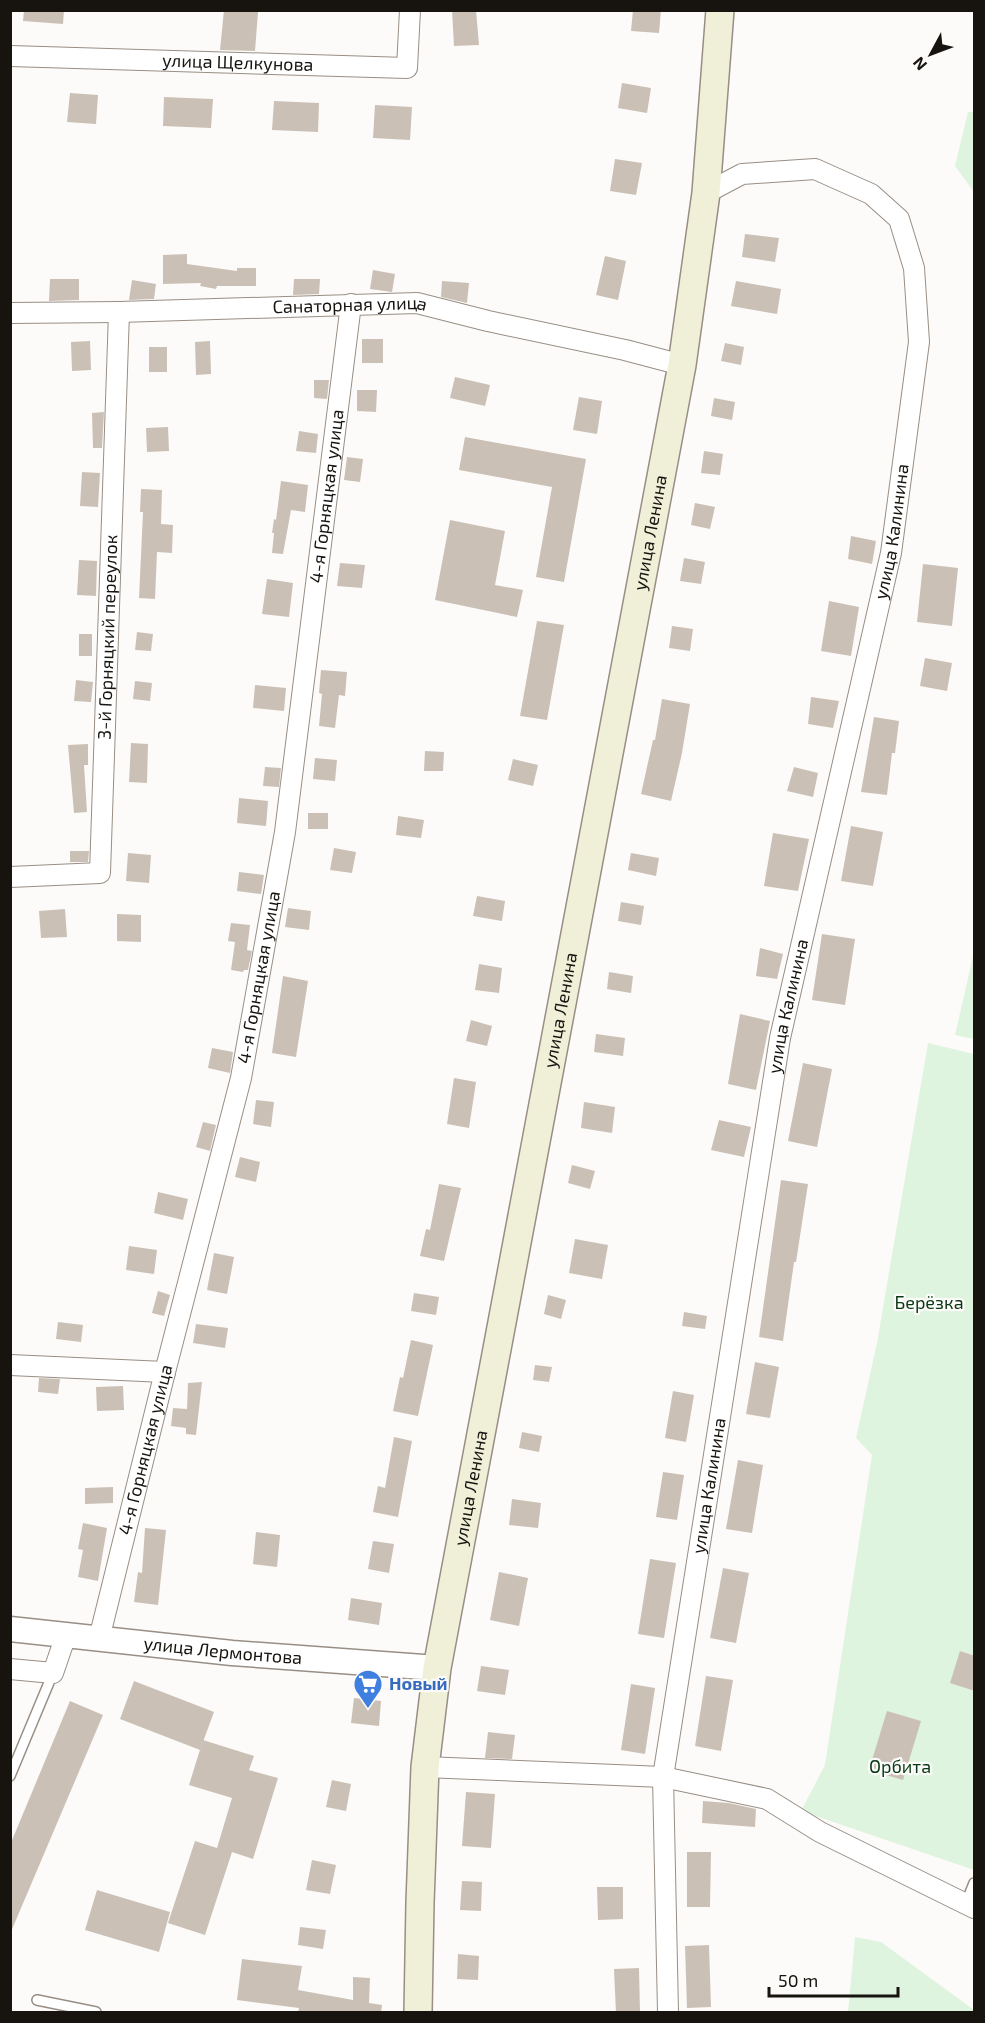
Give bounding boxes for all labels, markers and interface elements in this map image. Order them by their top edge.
north arrow [901,24,961,84]
street label: улица Щелкунова [162,49,314,75]
text: N [908,54,930,75]
street label: Санаторная улица [272,291,430,317]
street label: 4-я Горняцкая улица [304,408,348,584]
street label: улица Калинина [869,462,913,601]
street label: улица Ленина [628,473,671,592]
street label: 3-й Горняцкий переулок [93,534,121,740]
street label: 4-я Горняцкая улица [232,889,284,1065]
street label: улица Калинина [763,937,812,1075]
street label: улица Ленина [538,951,581,1070]
park label: Берёзка [894,1291,964,1313]
street label: 4-я Горняцкая улица [113,1362,177,1537]
street label: улица Калинина [687,1416,730,1555]
street label: улица Ленина [448,1428,492,1547]
street label: улица Лермонтова [142,1632,303,1668]
supermarket icon: Новый [352,1668,384,1710]
place label: Новый [389,1672,448,1694]
park label: Орбита [869,1755,931,1777]
scale bar [769,1960,898,1998]
text: 50 m [778,1969,818,1991]

